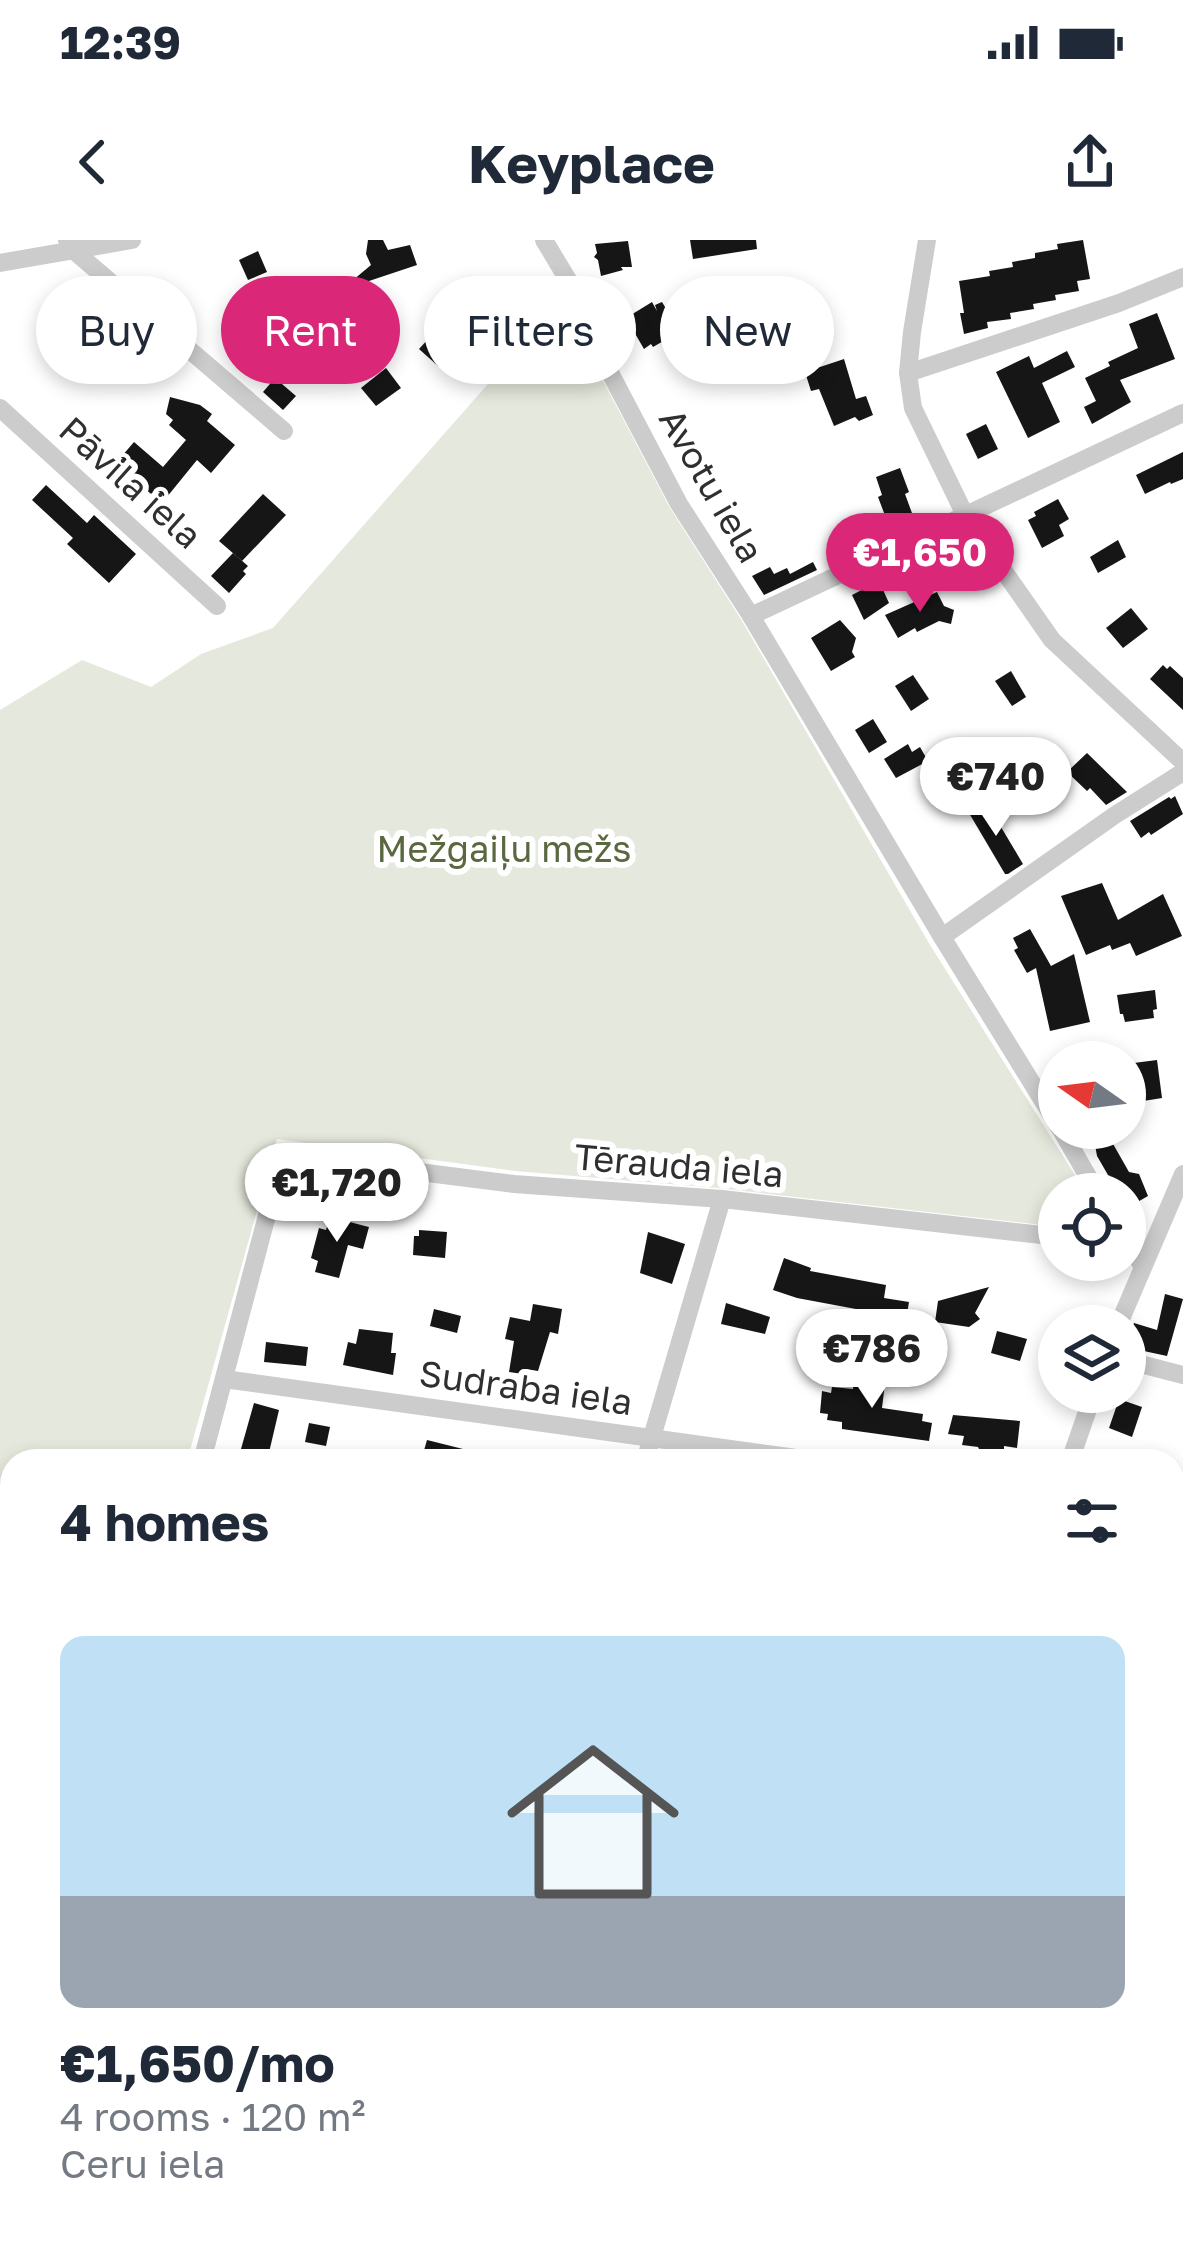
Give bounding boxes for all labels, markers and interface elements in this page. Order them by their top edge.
text: 12:39 [60,15,181,69]
icon: back [60,129,126,195]
icon: share [1057,129,1123,195]
text: Keyplace [468,130,715,195]
chip: Buy [36,276,197,384]
chip: Rent [221,276,400,384]
chip: Filters [424,276,636,384]
chip: New [660,276,834,384]
street label: Avotu iela [651,400,773,570]
street label: Pāvila iela [51,407,211,557]
pin: €1,650 [822,513,1018,615]
text: €1,650 [853,528,987,575]
pin: €740 [925,737,1067,839]
text: €740 [947,752,1045,799]
park label: Mežgaiļu mežs [377,827,631,870]
north arrow [1038,1041,1146,1149]
map controls [1038,1041,1146,1413]
street label: Tērauda iela [573,1134,785,1196]
pin: €1,720 [239,1143,435,1245]
text: €1,720 [272,1158,402,1205]
button: locate [1038,1173,1146,1281]
button: layers [1038,1305,1146,1413]
pin: €786 [801,1309,943,1411]
text: €786 [823,1324,921,1371]
street label: Sudraba iela [417,1351,635,1423]
icon: filters [1059,1488,1125,1554]
text: 4 homes [60,1491,269,1552]
icon: home [485,1714,701,1930]
text: €1,650/mo [60,2032,335,2093]
text: 4 rooms · 120 m² [60,2093,366,2140]
text: Ceru iela [60,2140,225,2187]

